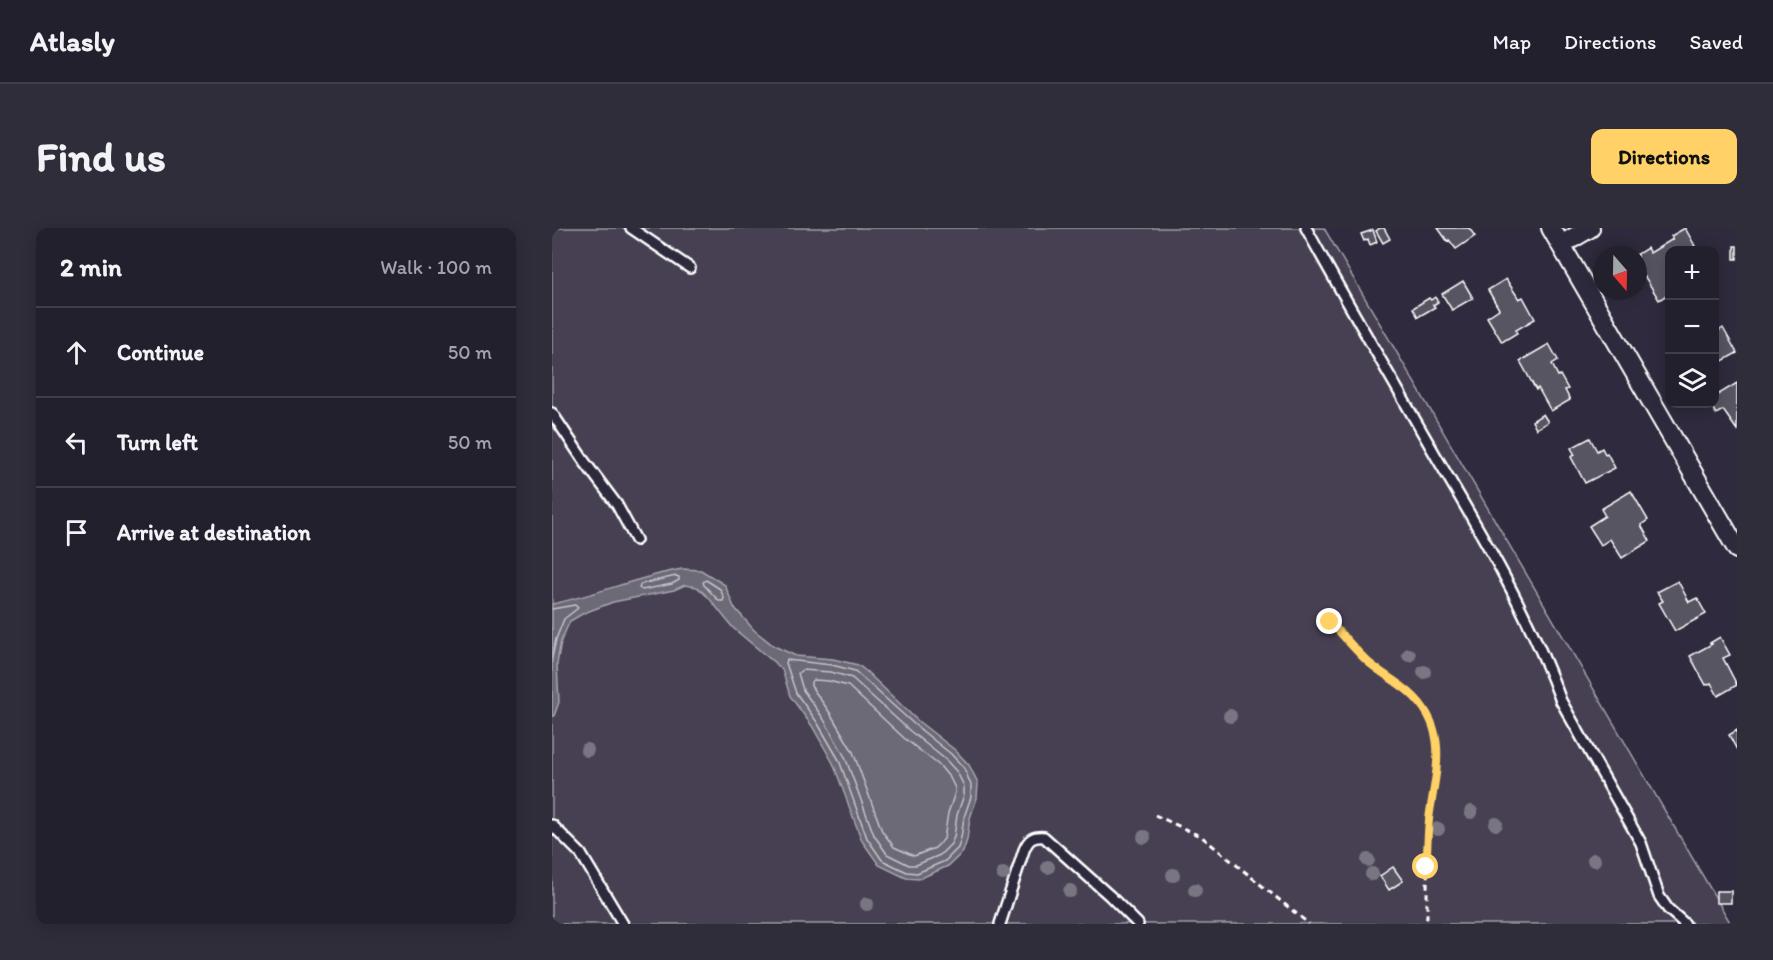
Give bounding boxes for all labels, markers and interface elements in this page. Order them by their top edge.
text: Atlasly [30,24,115,58]
text: Map [1493,29,1531,54]
text: Directions [1564,29,1656,54]
text: Saved [1689,29,1743,54]
button: Directions [1591,129,1737,184]
text: Find us [36,131,166,182]
north arrow [1593,246,1647,300]
map controls [1665,246,1719,408]
button: + [1665,246,1719,300]
text: 2 min [60,251,122,283]
text: Walk · 100 m [380,255,492,279]
button: − [1665,300,1719,354]
icon: ahead [60,336,93,369]
text: Continue [117,339,204,366]
text: 50 m [448,340,492,364]
button: layers [1665,354,1719,408]
icon: left [60,426,93,459]
text: Turn left [117,429,198,456]
text: 50 m [448,430,492,454]
icon: arrive [60,516,93,549]
text: Arrive at destination [117,519,311,546]
route end [1316,608,1342,634]
route start [1412,853,1438,879]

